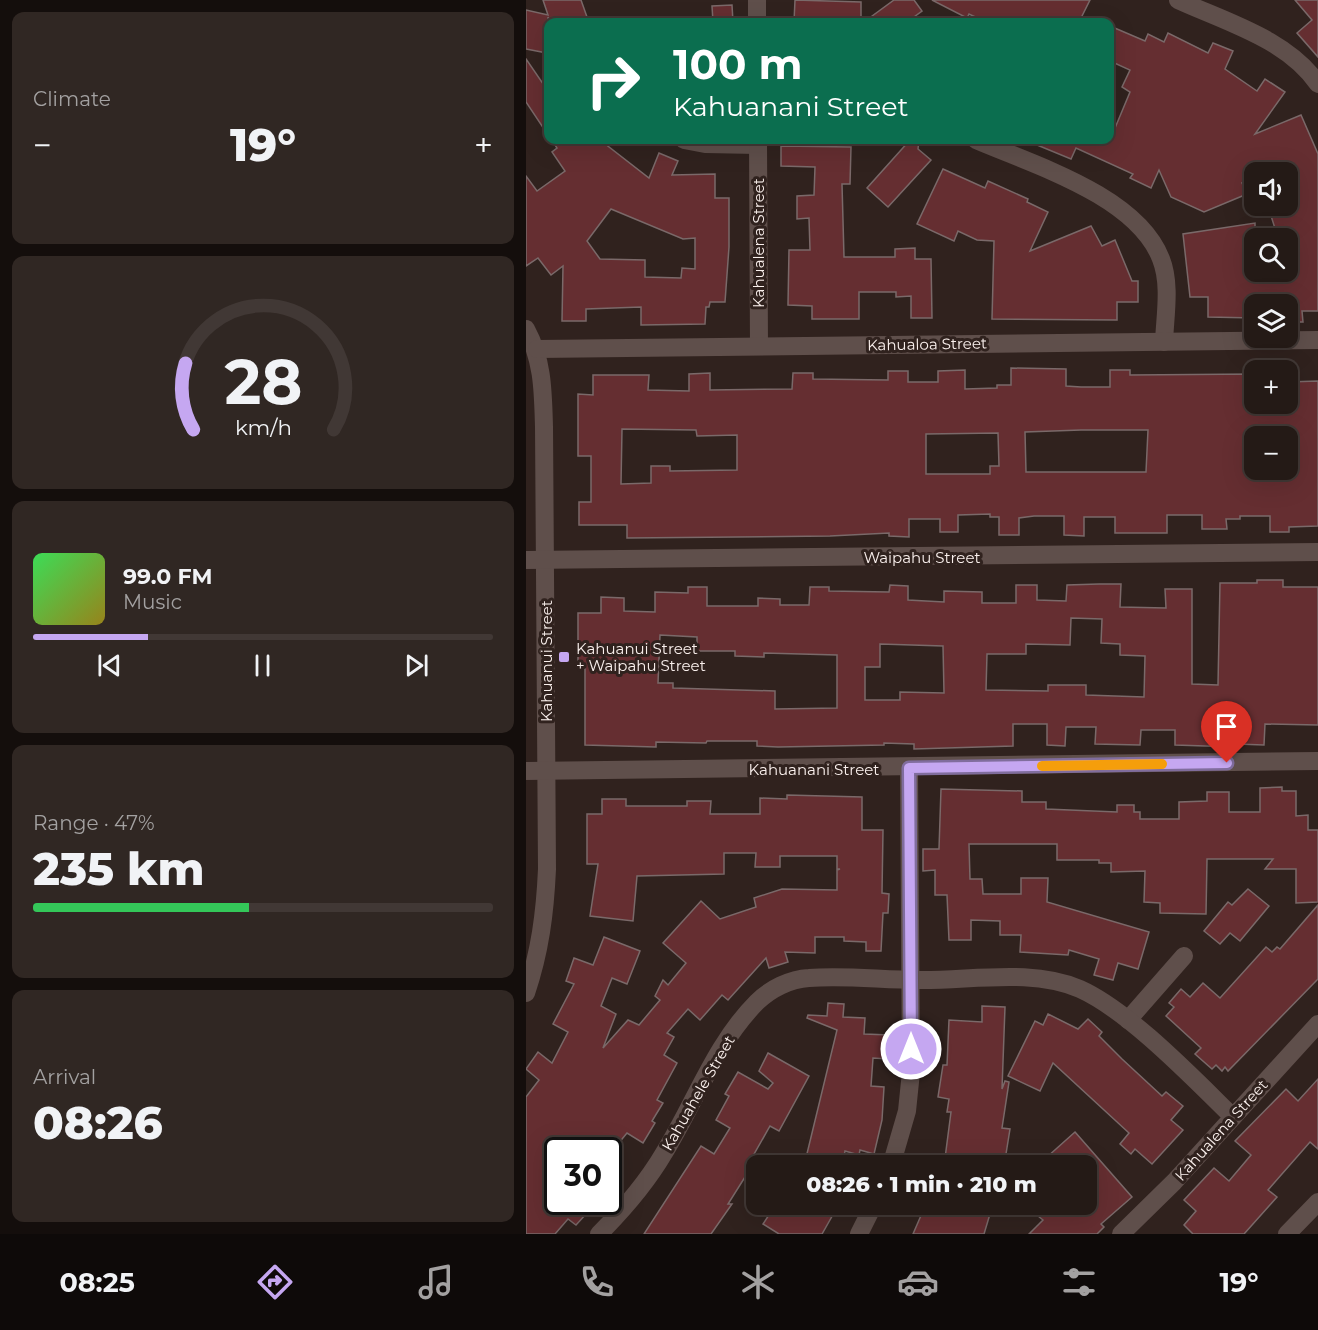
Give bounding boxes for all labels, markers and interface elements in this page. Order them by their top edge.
text: 100 m [673,38,802,90]
icon: right [574,42,652,120]
text: Climate [33,87,111,111]
text: Kahuanani Street [673,90,908,123]
text: 19° [230,117,296,172]
text: − [33,125,52,165]
text: + [474,125,493,165]
map controls [1244,162,1298,480]
button: sound [1244,162,1298,216]
street label: Kahualena Street [749,178,768,308]
button: search [1244,228,1298,282]
button: layers [1244,294,1298,348]
street label: Kahualoa Street [867,333,987,355]
text: 28 [224,344,302,420]
button: + [1244,360,1298,414]
text: km/h [234,414,292,440]
button: − [1244,426,1298,480]
street label: Waipahu Street [863,548,981,567]
text: 99.0 FM [123,563,212,590]
text: Music [123,590,182,614]
street label: Kahuanui Street [537,600,556,722]
place label: Kahuanui Street + Waipahu Street [576,639,706,675]
icon: previous [93,649,126,682]
icon: pause [246,649,279,682]
icon: next [400,649,433,682]
marker: Kahuanui Street + Waipahu Street [557,650,571,664]
pin [1201,701,1252,763]
icon: arrive [1210,710,1243,743]
street label: Kahuanani Street [749,760,879,779]
text: Range · 47% [33,811,155,835]
text: 235 km [33,841,204,896]
position arrow [879,1017,943,1081]
street label: Kahuahele Street [657,1032,739,1154]
text: Arrival [33,1065,96,1089]
street label: Kahualena Street [1171,1075,1271,1185]
text: 08:26 [33,1095,163,1150]
speed limit sign: 30 [544,1137,622,1215]
text: 08:26 · 1 min · 210 m [806,1171,1037,1198]
icon: directions [254,1261,296,1303]
icon: music [415,1261,457,1303]
icon: phone [576,1261,618,1303]
icon: climate [737,1261,779,1303]
icon: car [897,1261,939,1303]
icon: filters [1058,1261,1100,1303]
text: 08:25 [59,1266,135,1299]
text: 19° [1219,1266,1258,1299]

